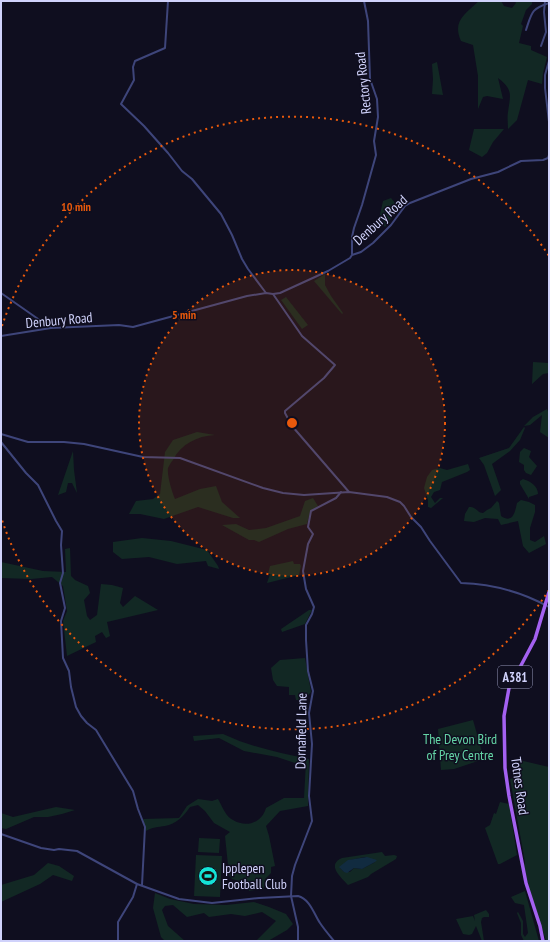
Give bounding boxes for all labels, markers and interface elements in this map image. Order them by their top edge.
street label: Rectory Road [351,51,375,115]
street label: Denbury Road [349,191,411,249]
text: 10 min [61,199,91,214]
text: 5 min [172,307,196,322]
street label: Denbury Road [25,308,93,332]
centre of rings [285,416,299,430]
road number: A381 [498,666,532,688]
street label: Dornafield Lane [291,692,311,769]
park label: The Devon Bird of Prey Centre [423,730,497,764]
street label: Totnes Road [507,756,533,816]
place label: Ipplepen Football Club [222,859,287,893]
sports icon: Ipplepen Football Club [197,865,219,887]

